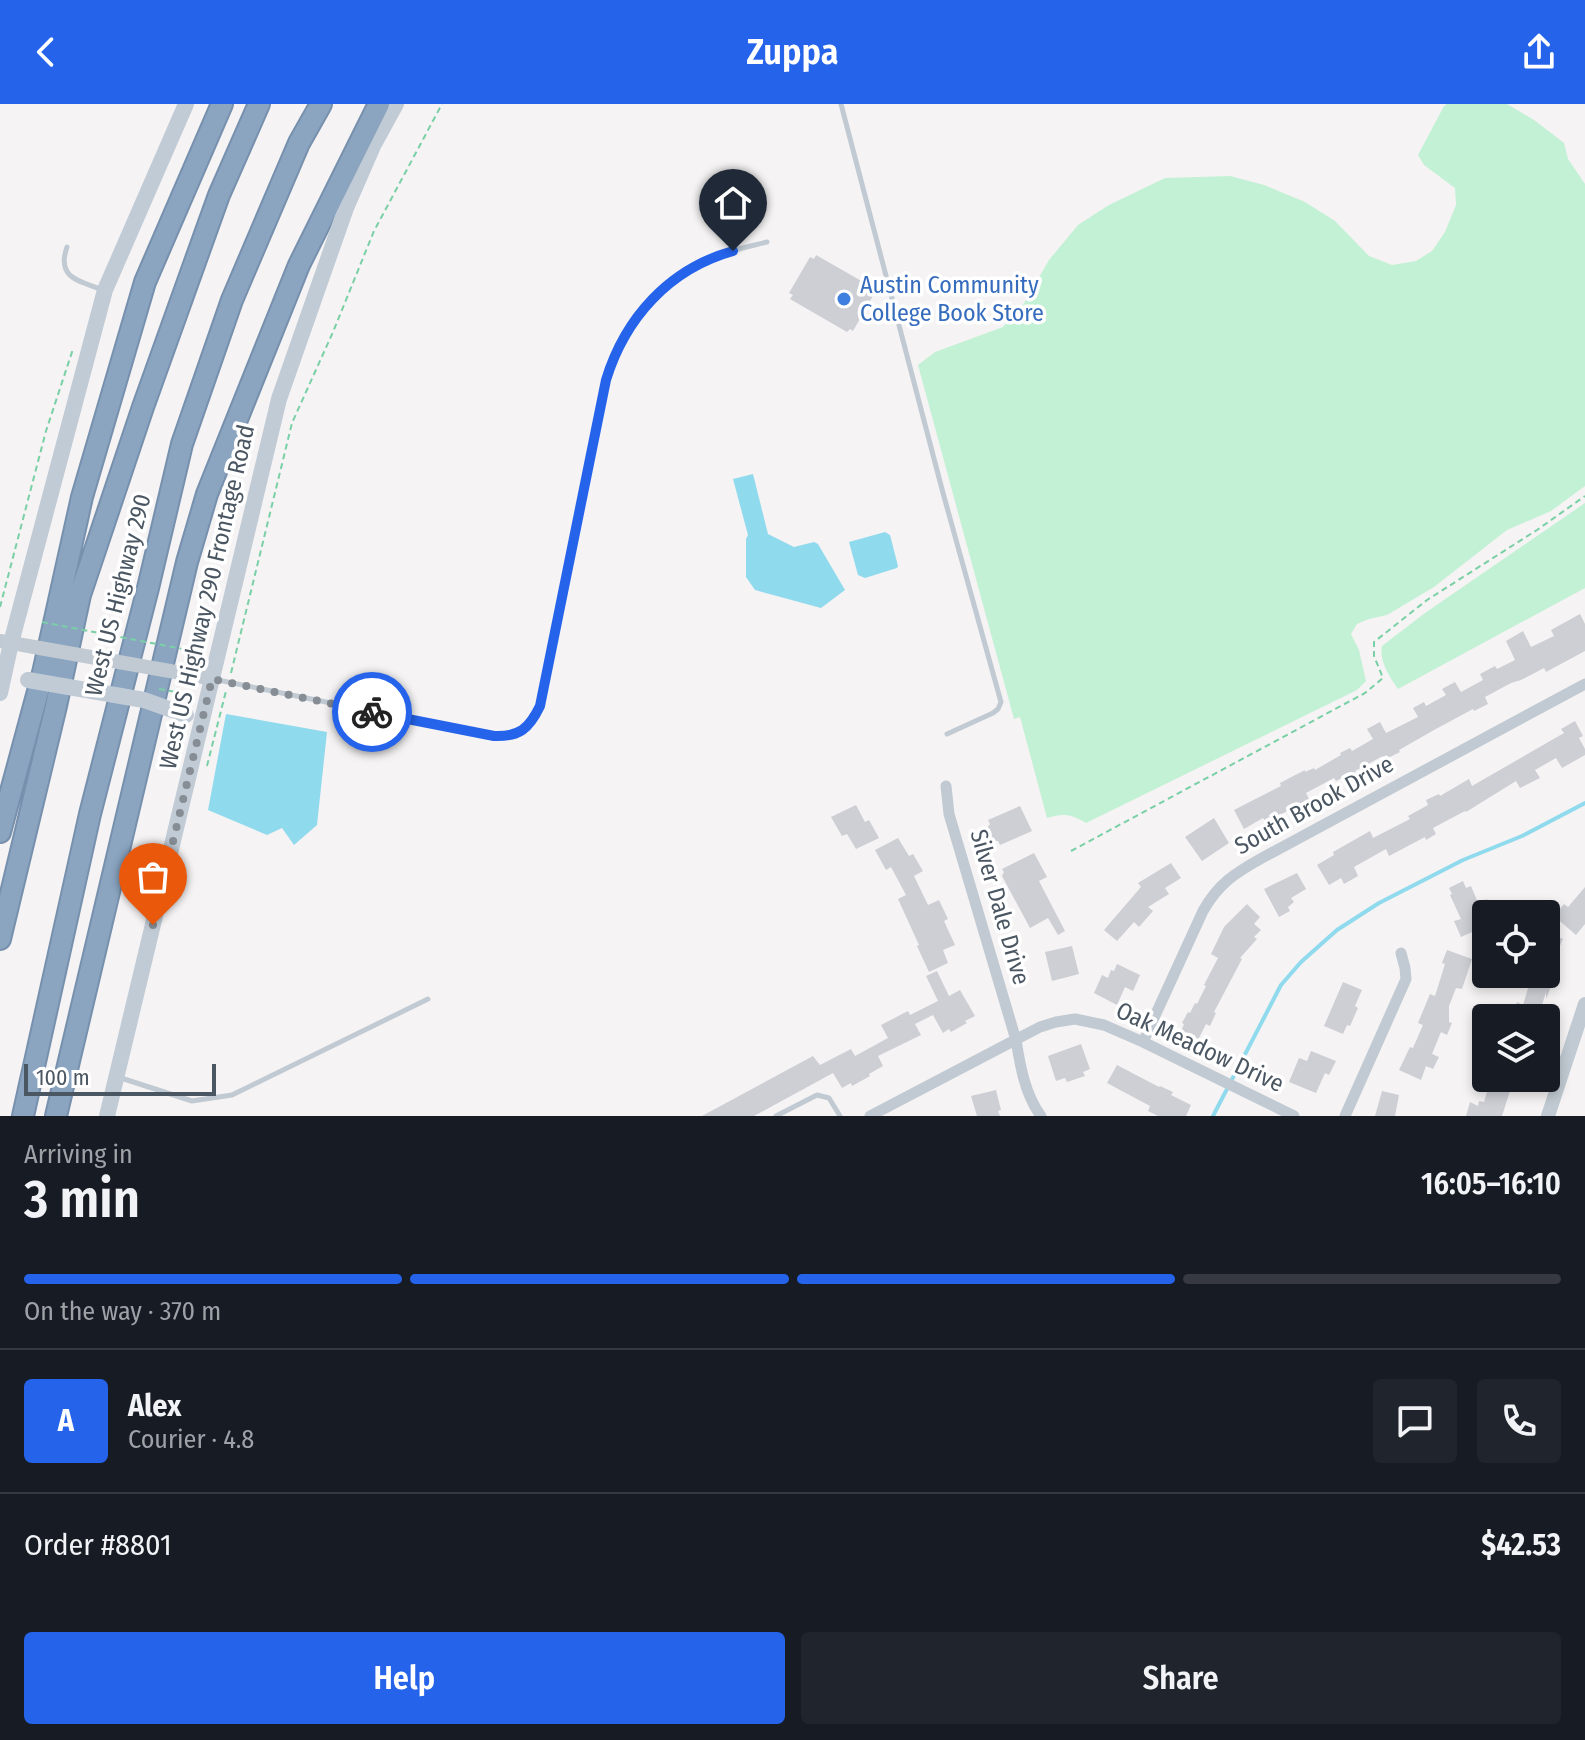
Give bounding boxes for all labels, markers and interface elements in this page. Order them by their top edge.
icon: back [24,30,68,74]
text: Zuppa [746,30,839,74]
icon: share [1517,30,1561,74]
pin [699,169,767,251]
icon: home [711,181,755,225]
place label: Austin Community College Book Store [860,271,1044,327]
marker: Austin Community College Book Store [835,290,853,308]
street label: West US Highway 290 Frontage Road [154,422,260,772]
street label: West US Highway 290 [79,491,157,699]
courier [332,672,412,752]
icon: bike [350,690,394,734]
street label: South Brook Drive [1230,750,1398,860]
street label: Silver Dale Drive [964,826,1036,988]
pin [119,843,187,925]
icon: bag [131,855,175,899]
map controls [1472,900,1560,1092]
button: locate [1472,900,1560,988]
street label: Oak Meadow Drive [1112,996,1288,1098]
button: layers [1472,1004,1560,1092]
scale bar [24,1060,216,1096]
text: 100 m [36,1064,90,1091]
text: Arriving in [24,1139,133,1170]
text: 16:05–16:10 [1421,1166,1561,1202]
text: 3 min [24,1168,140,1231]
text: On the way · 370 m [24,1296,221,1327]
button: chat [1373,1379,1457,1463]
button: phone [1477,1379,1561,1463]
text: Alex [128,1388,181,1424]
text: A [58,1403,74,1439]
text: Courier · 4.8 [128,1424,254,1455]
text: Order #8801 [24,1527,172,1563]
text: $42.53 [1481,1527,1561,1563]
button: Help [24,1632,785,1724]
button: Share [801,1632,1561,1724]

